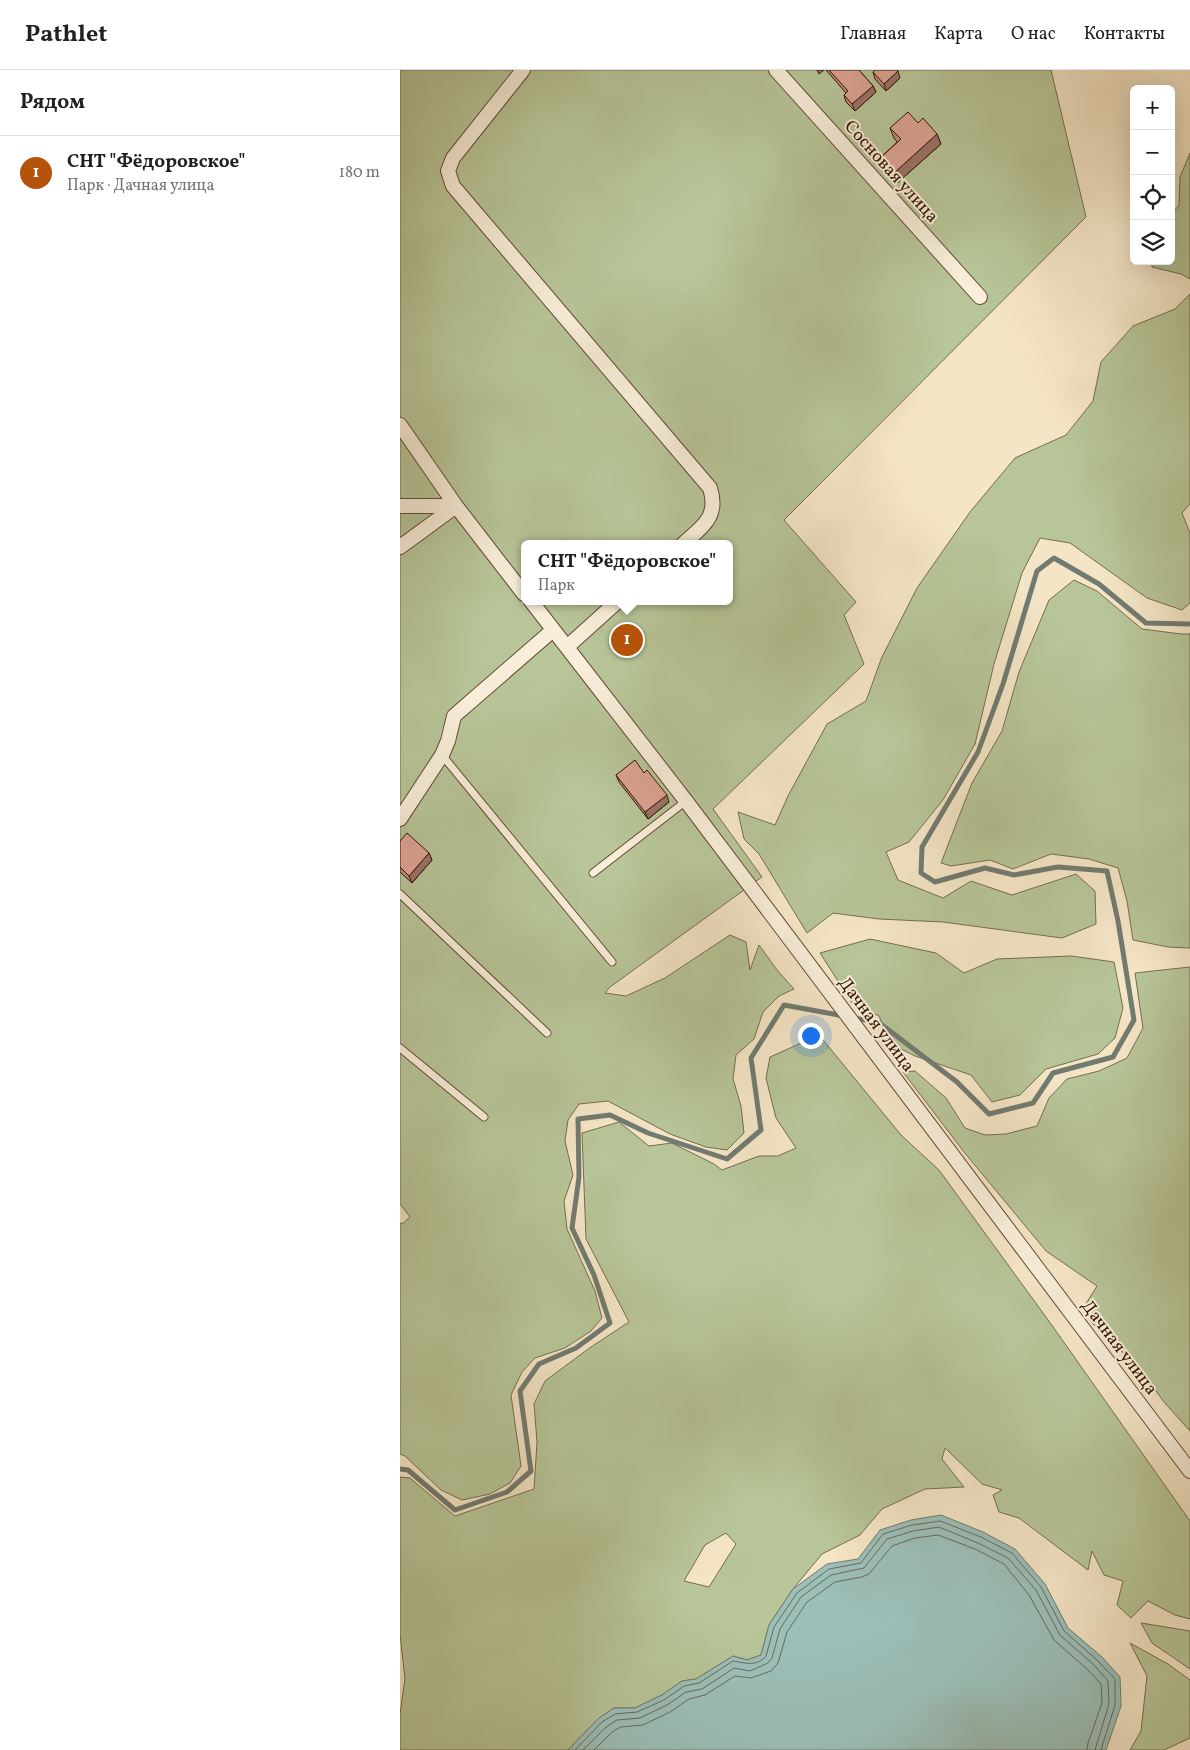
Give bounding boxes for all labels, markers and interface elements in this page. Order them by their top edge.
text: Pathlet [25,18,107,52]
text: Главная [840,22,906,47]
text: Карта [934,22,983,47]
text: О нас [1011,22,1056,47]
text: Контакты [1084,22,1165,47]
map controls [1130,85,1175,265]
button: + [1130,85,1175,130]
text: Рядом [20,88,85,117]
street label: Сосновая улица [838,115,944,229]
button: − [1130,130,1175,175]
text: СНТ "Фёдоровское" [67,149,245,175]
text: 1 [33,162,39,184]
text: 180 m [339,162,380,184]
text: Парк · Дачная улица [67,175,214,197]
button: locate [1130,175,1175,220]
button: layers [1130,220,1175,265]
popup [521,540,733,605]
text: СНТ "Фёдоровское" [538,549,716,575]
text: Парк [538,575,575,597]
pin: 1 [611,621,643,659]
street label: Дачная улица [832,972,920,1078]
your location [798,1023,824,1049]
street label: Дачная улица [1075,1295,1163,1401]

